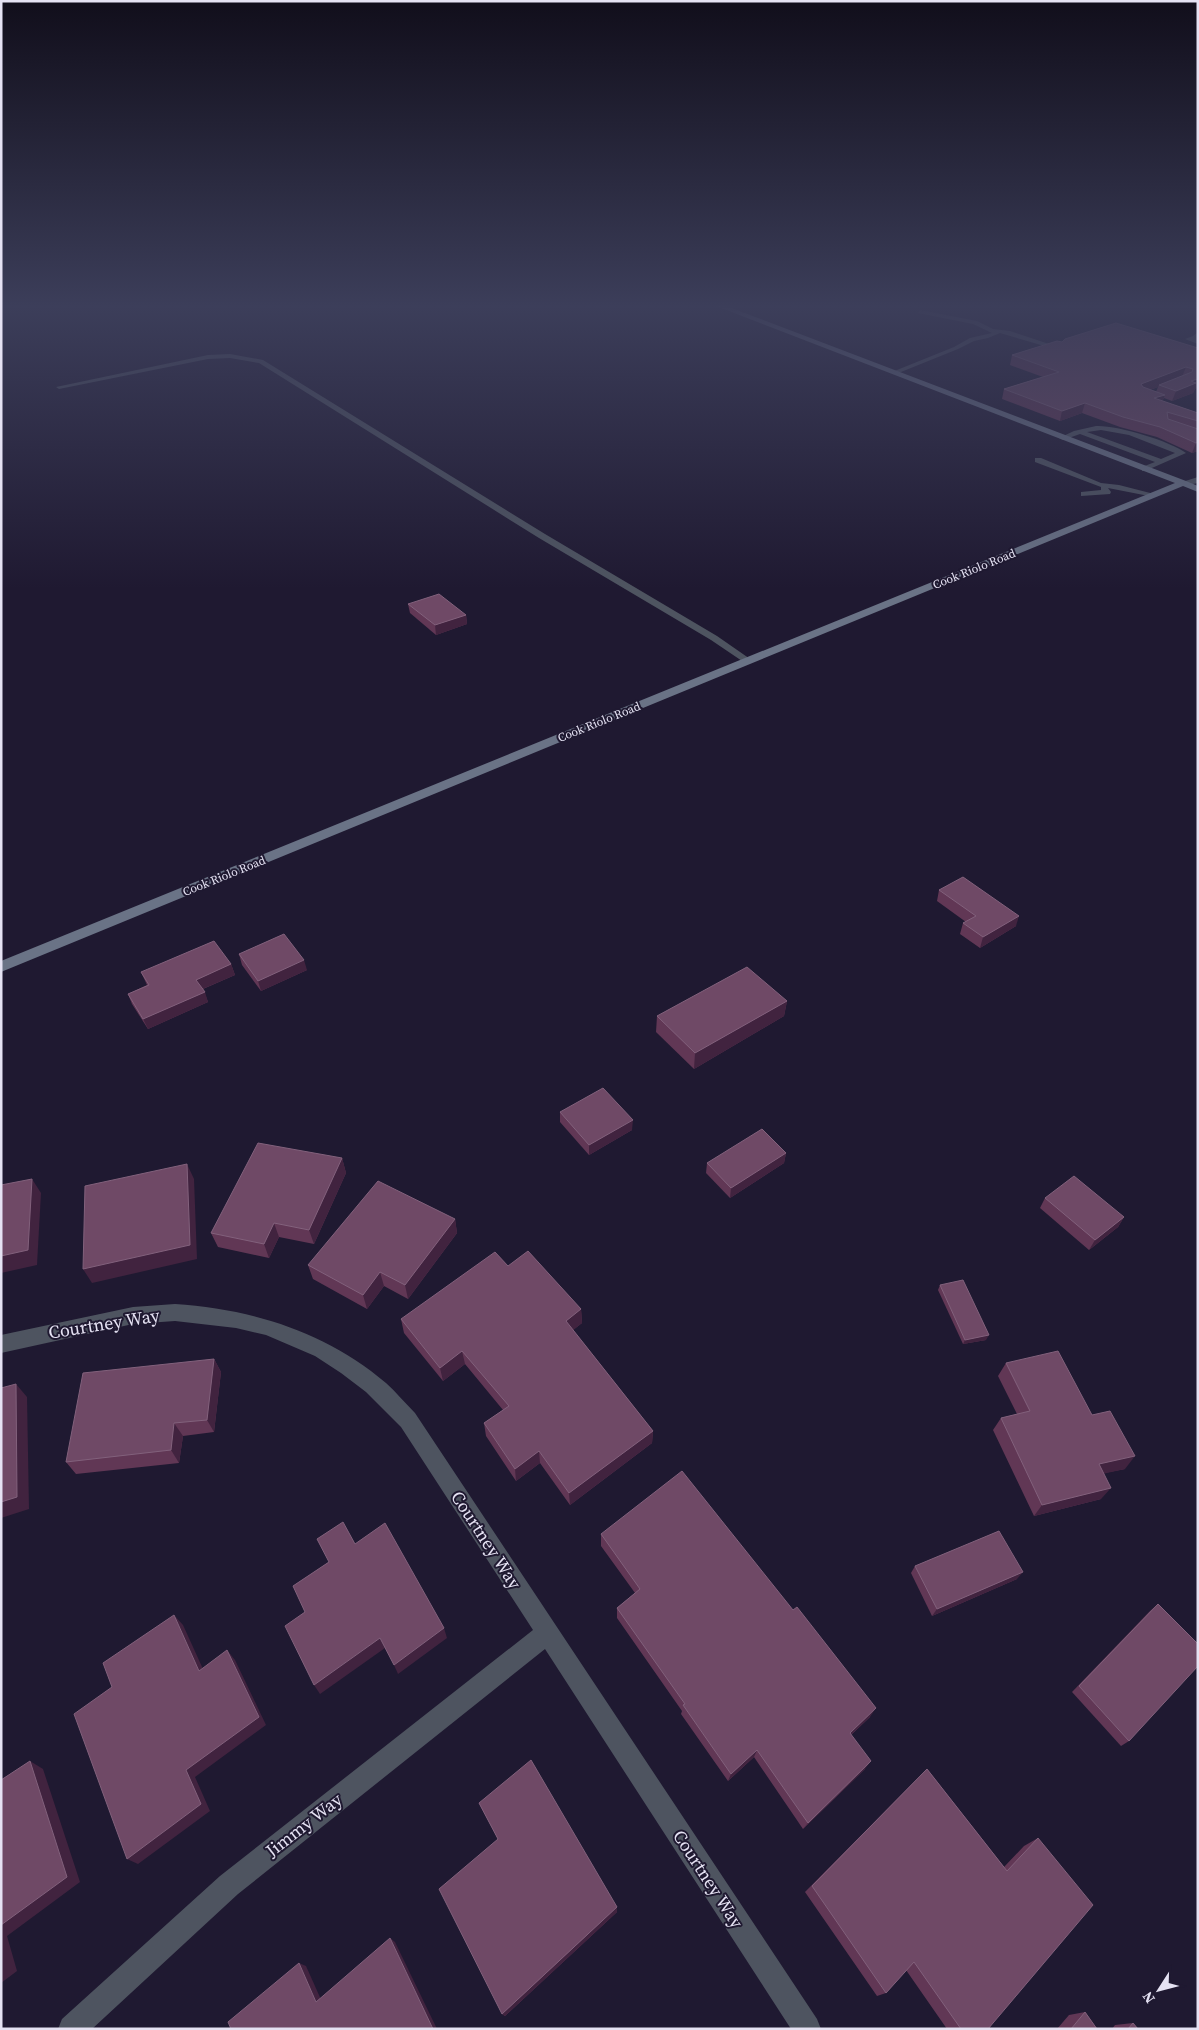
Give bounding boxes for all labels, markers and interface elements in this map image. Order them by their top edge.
street label: Cook Riolo Road [930,545,1018,593]
street label: Cook Riolo Road [555,698,643,746]
street label: Cook Riolo Road [180,852,268,900]
street label: Courtney Way [46,1302,162,1345]
street label: Courtney Way [445,1486,528,1594]
street label: Jimmy Way [259,1786,348,1863]
street label: Courtney Way [667,1825,750,1933]
north arrow [1134,1965,1184,2015]
text: N [1137,1988,1160,2008]

